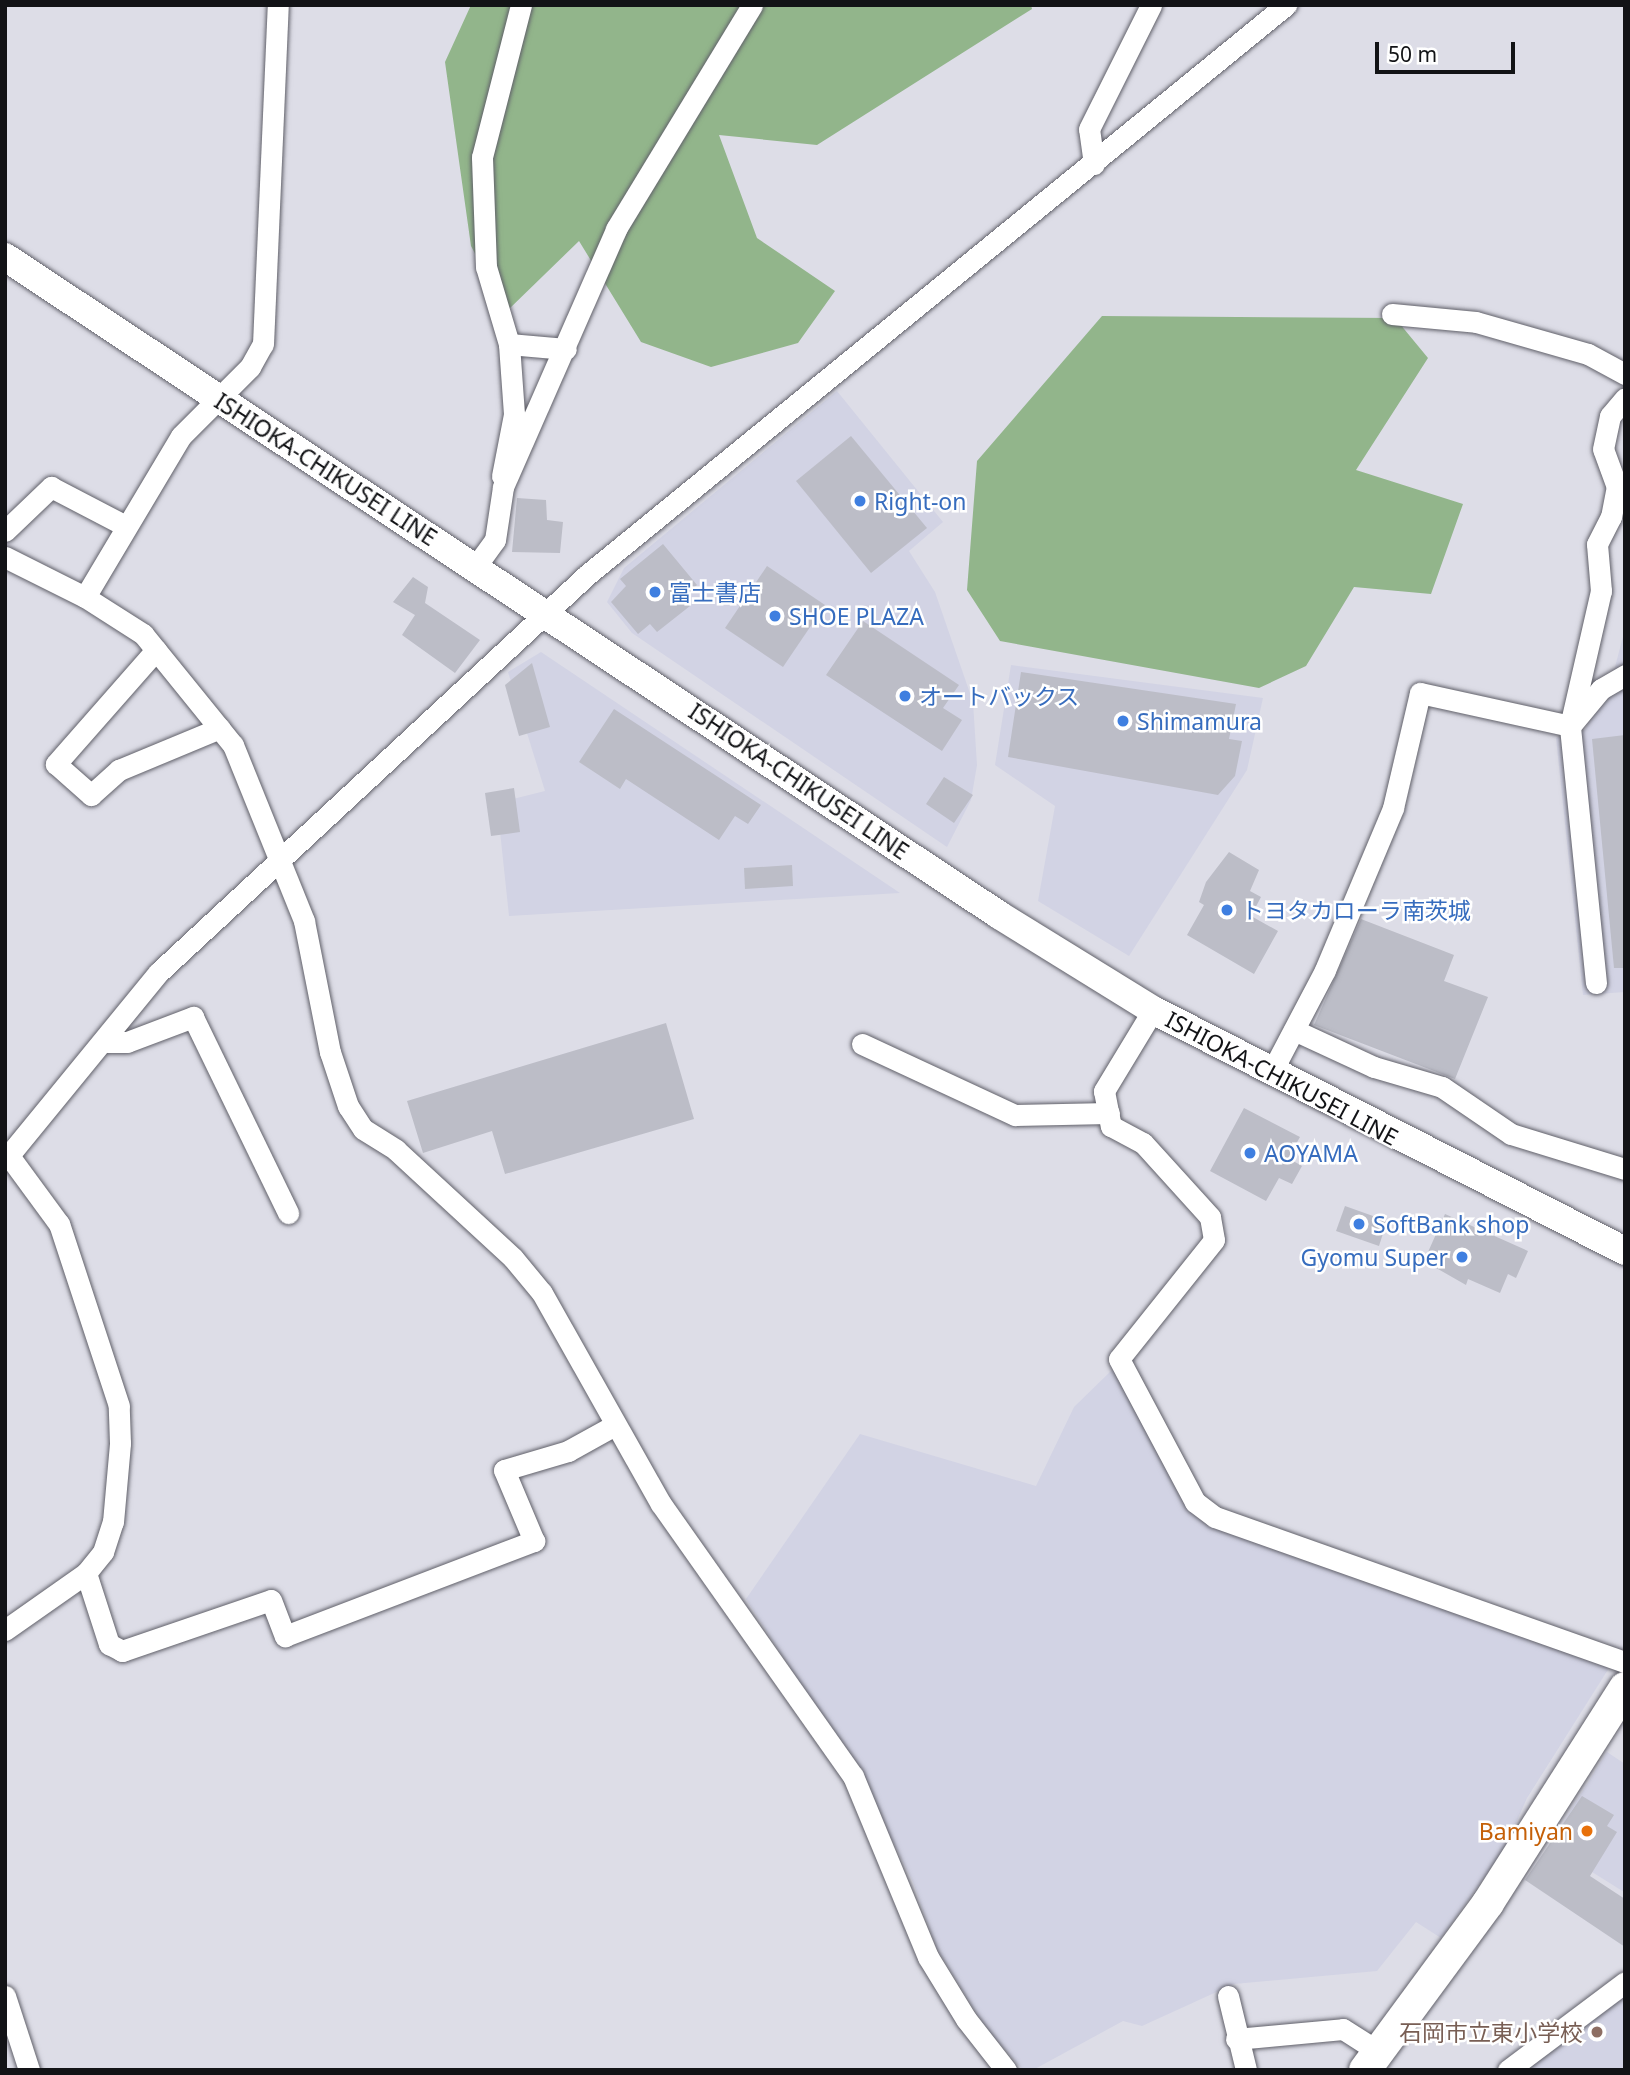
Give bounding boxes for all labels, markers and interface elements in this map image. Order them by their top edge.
scale bar [1378,28,1518,72]
text: 50 m [1388,40,1437,68]
street label: ISHIOKA-CHIKUSEI LINE [210,387,442,551]
place label: Right-on [874,487,966,515]
marker: Right-on [852,493,868,509]
place label: 富士書店 [669,578,761,606]
marker: 富士書店 [647,584,663,600]
place label: SHOE PLAZA [789,602,924,630]
marker: SHOE PLAZA [767,608,783,624]
place label: オートバックス [919,682,1080,710]
marker: オートバックス [897,688,913,704]
street label: ISHIOKA-CHIKUSEI LINE [684,697,914,865]
place label: Shimamura [1137,707,1262,735]
marker: Shimamura [1115,713,1131,729]
place label: トヨタカローラ南茨城 [1241,896,1471,924]
marker: トヨタカローラ南茨城 [1219,902,1235,918]
street label: ISHIOKA-CHIKUSEI LINE [1161,1005,1403,1151]
place label: AOYAMA [1264,1139,1358,1167]
marker: AOYAMA [1242,1145,1258,1161]
place label: SoftBank shop [1373,1210,1529,1238]
marker: SoftBank shop [1351,1216,1367,1232]
place label: Gyomu Super [1300,1243,1448,1271]
marker: Gyomu Super [1454,1249,1470,1265]
place label: Bamiyan [1479,1817,1573,1845]
marker: Bamiyan [1579,1823,1595,1839]
place label: 石岡市立東小学校 [1399,2018,1583,2046]
marker: 石岡市立東小学校 [1589,2024,1605,2040]

